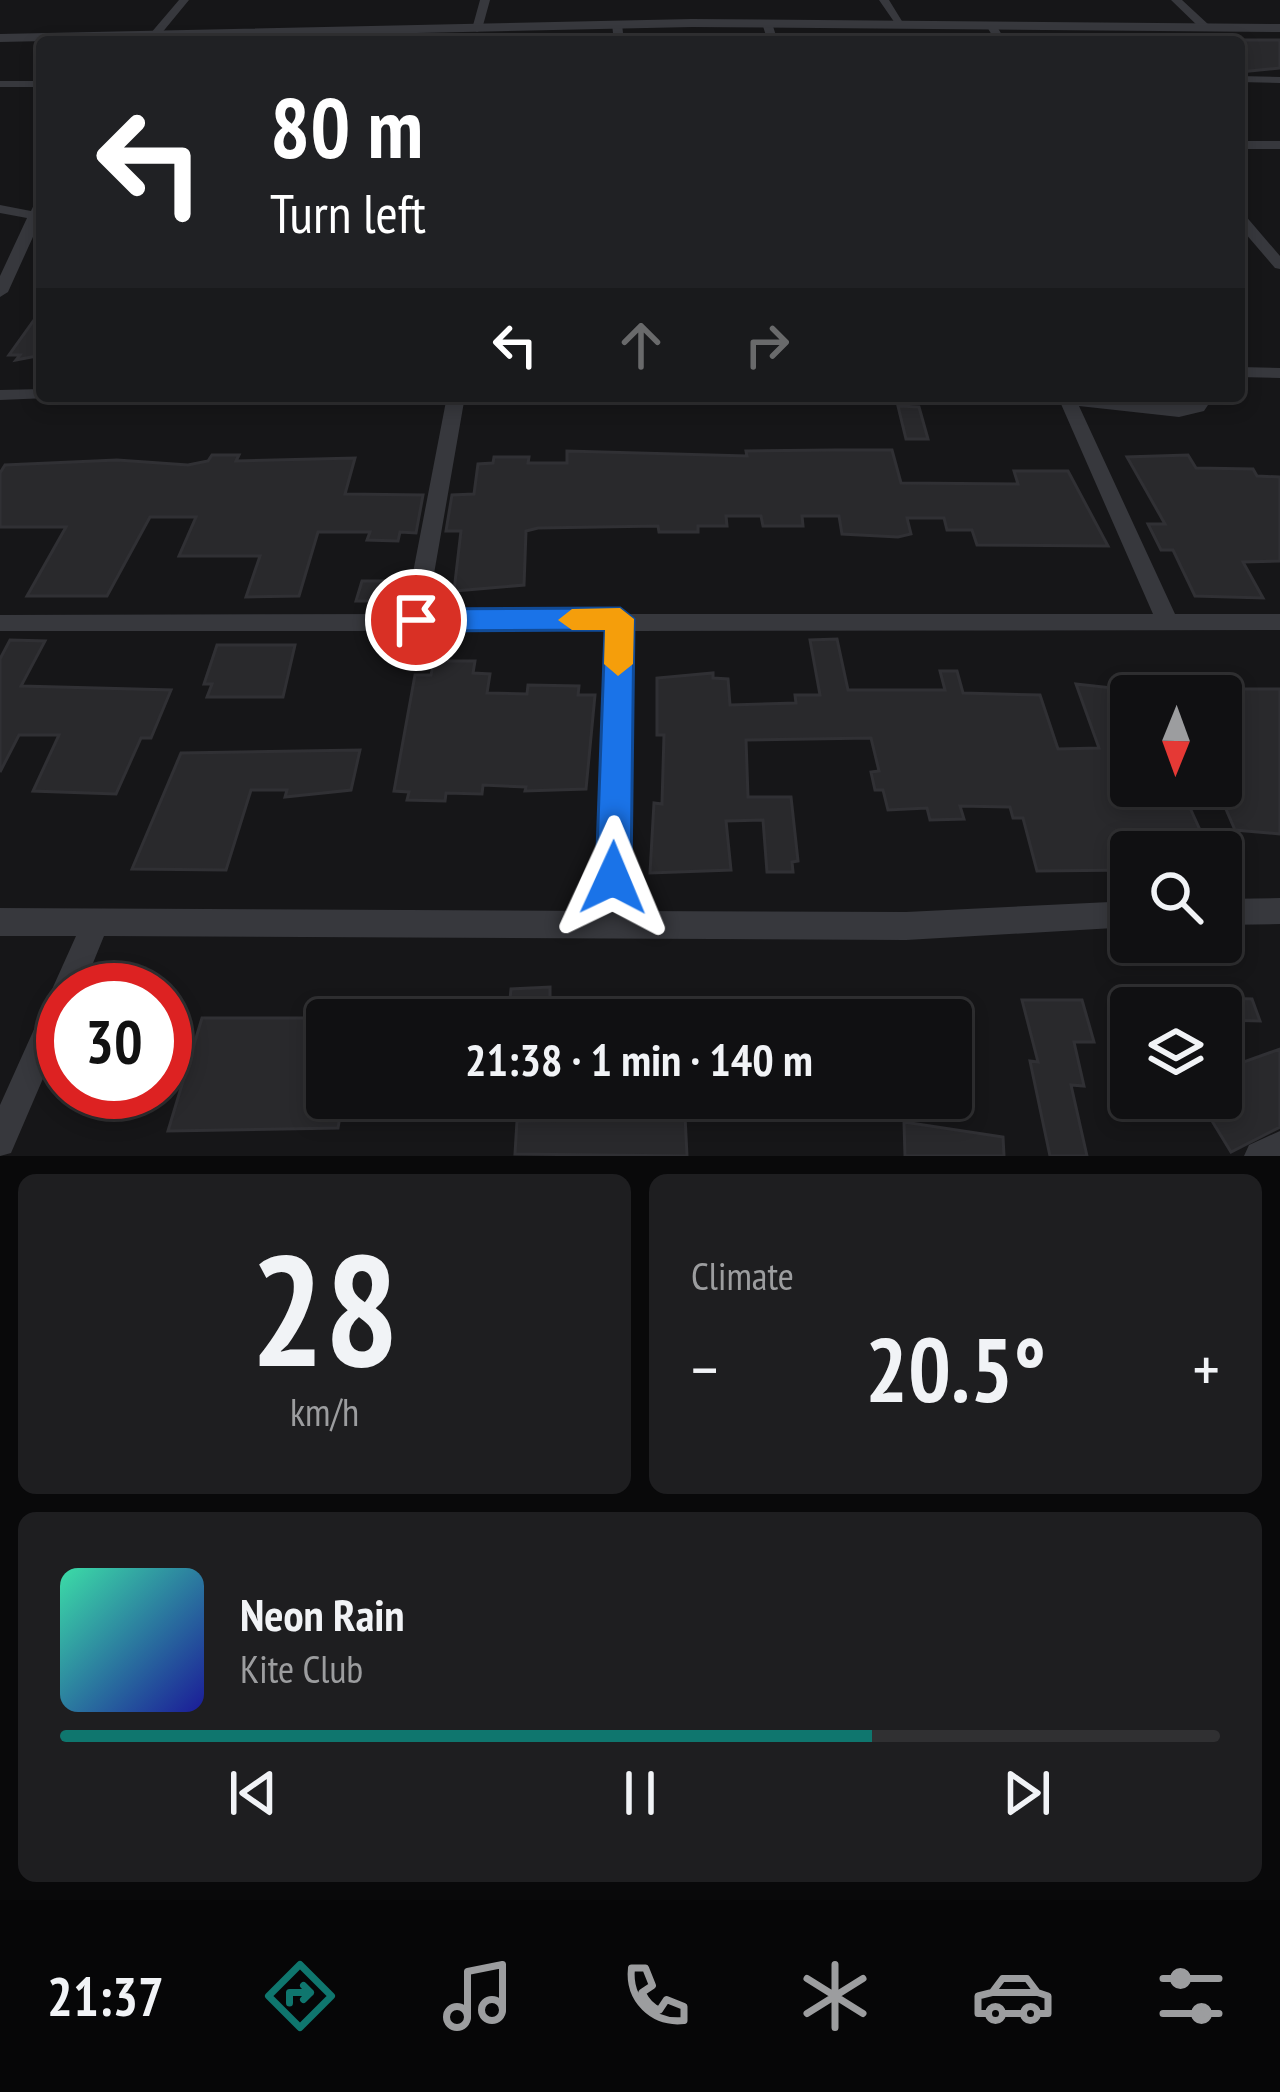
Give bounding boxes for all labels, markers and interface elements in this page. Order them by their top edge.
text: 80 m [270,72,423,181]
icon: left [72,84,228,240]
text: Turn left [270,178,426,248]
icon: left [482,312,548,378]
icon: ahead [608,312,674,378]
icon: right [734,312,800,378]
pin [365,569,467,671]
icon: arrive [383,587,449,653]
north arrow [1110,675,1242,807]
map controls [1110,675,1242,1119]
position arrow [550,815,676,941]
button: search [1110,831,1242,963]
speed limit sign: 30 [36,963,192,1119]
button: layers [1110,987,1242,1119]
text: 21:38 · 1 min · 140 m [465,1030,813,1088]
text: 28 [250,1207,399,1409]
text: Climate [691,1250,794,1301]
text: 20.5° [865,1310,1046,1427]
text: − [691,1326,718,1411]
text: + [1193,1326,1220,1411]
text: km/h [290,1386,359,1437]
text: Neon Rain [240,1585,405,1643]
text: Kite Club [240,1643,363,1694]
icon: previous [220,1760,286,1826]
icon: pause [607,1760,673,1826]
icon: next [994,1760,1060,1826]
icon: directions [258,1954,342,2038]
icon: music [436,1954,520,2038]
icon: phone [614,1954,698,2038]
icon: climate [793,1954,877,2038]
icon: car [971,1954,1055,2038]
icon: filters [1149,1954,1233,2038]
text: 21:37 [47,1961,164,2031]

